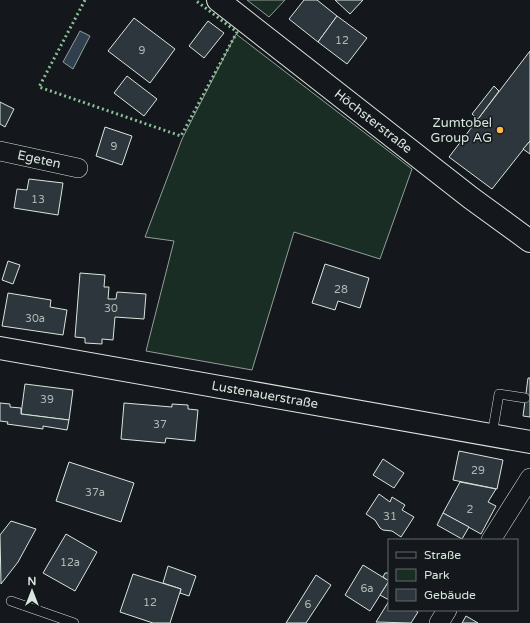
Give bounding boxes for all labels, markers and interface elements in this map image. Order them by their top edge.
house number: 12 [335,34,349,47]
house number: 9 [139,44,146,57]
street label: Höchsterstraße [331,86,415,157]
place label: Zumtobel Group AG [431,115,492,146]
marker: Zumtobel Group AG [495,125,505,135]
house number: 9 [111,140,118,153]
street label: Egeten [16,147,62,172]
house number: 13 [31,193,45,206]
house number: 28 [334,283,348,296]
house number: 30 [104,302,118,315]
house number: 30a [25,312,45,325]
street label: Lustenauerstraße [210,378,319,412]
house number: 39 [40,393,54,406]
house number: 37 [153,418,167,431]
house number: 29 [471,464,485,477]
house number: 37a [85,486,105,499]
house number: 2 [467,503,474,516]
house number: 31 [383,510,397,523]
legend [388,539,518,611]
text: Straße [424,548,461,562]
house number: 12a [60,556,80,569]
text: Park [424,568,450,582]
north arrow [12,571,52,611]
text: N [28,575,36,588]
house number: 6a [360,582,374,595]
text: Gebäude [424,588,476,602]
house number: 12 [143,596,157,609]
house number: 6 [305,598,312,611]

